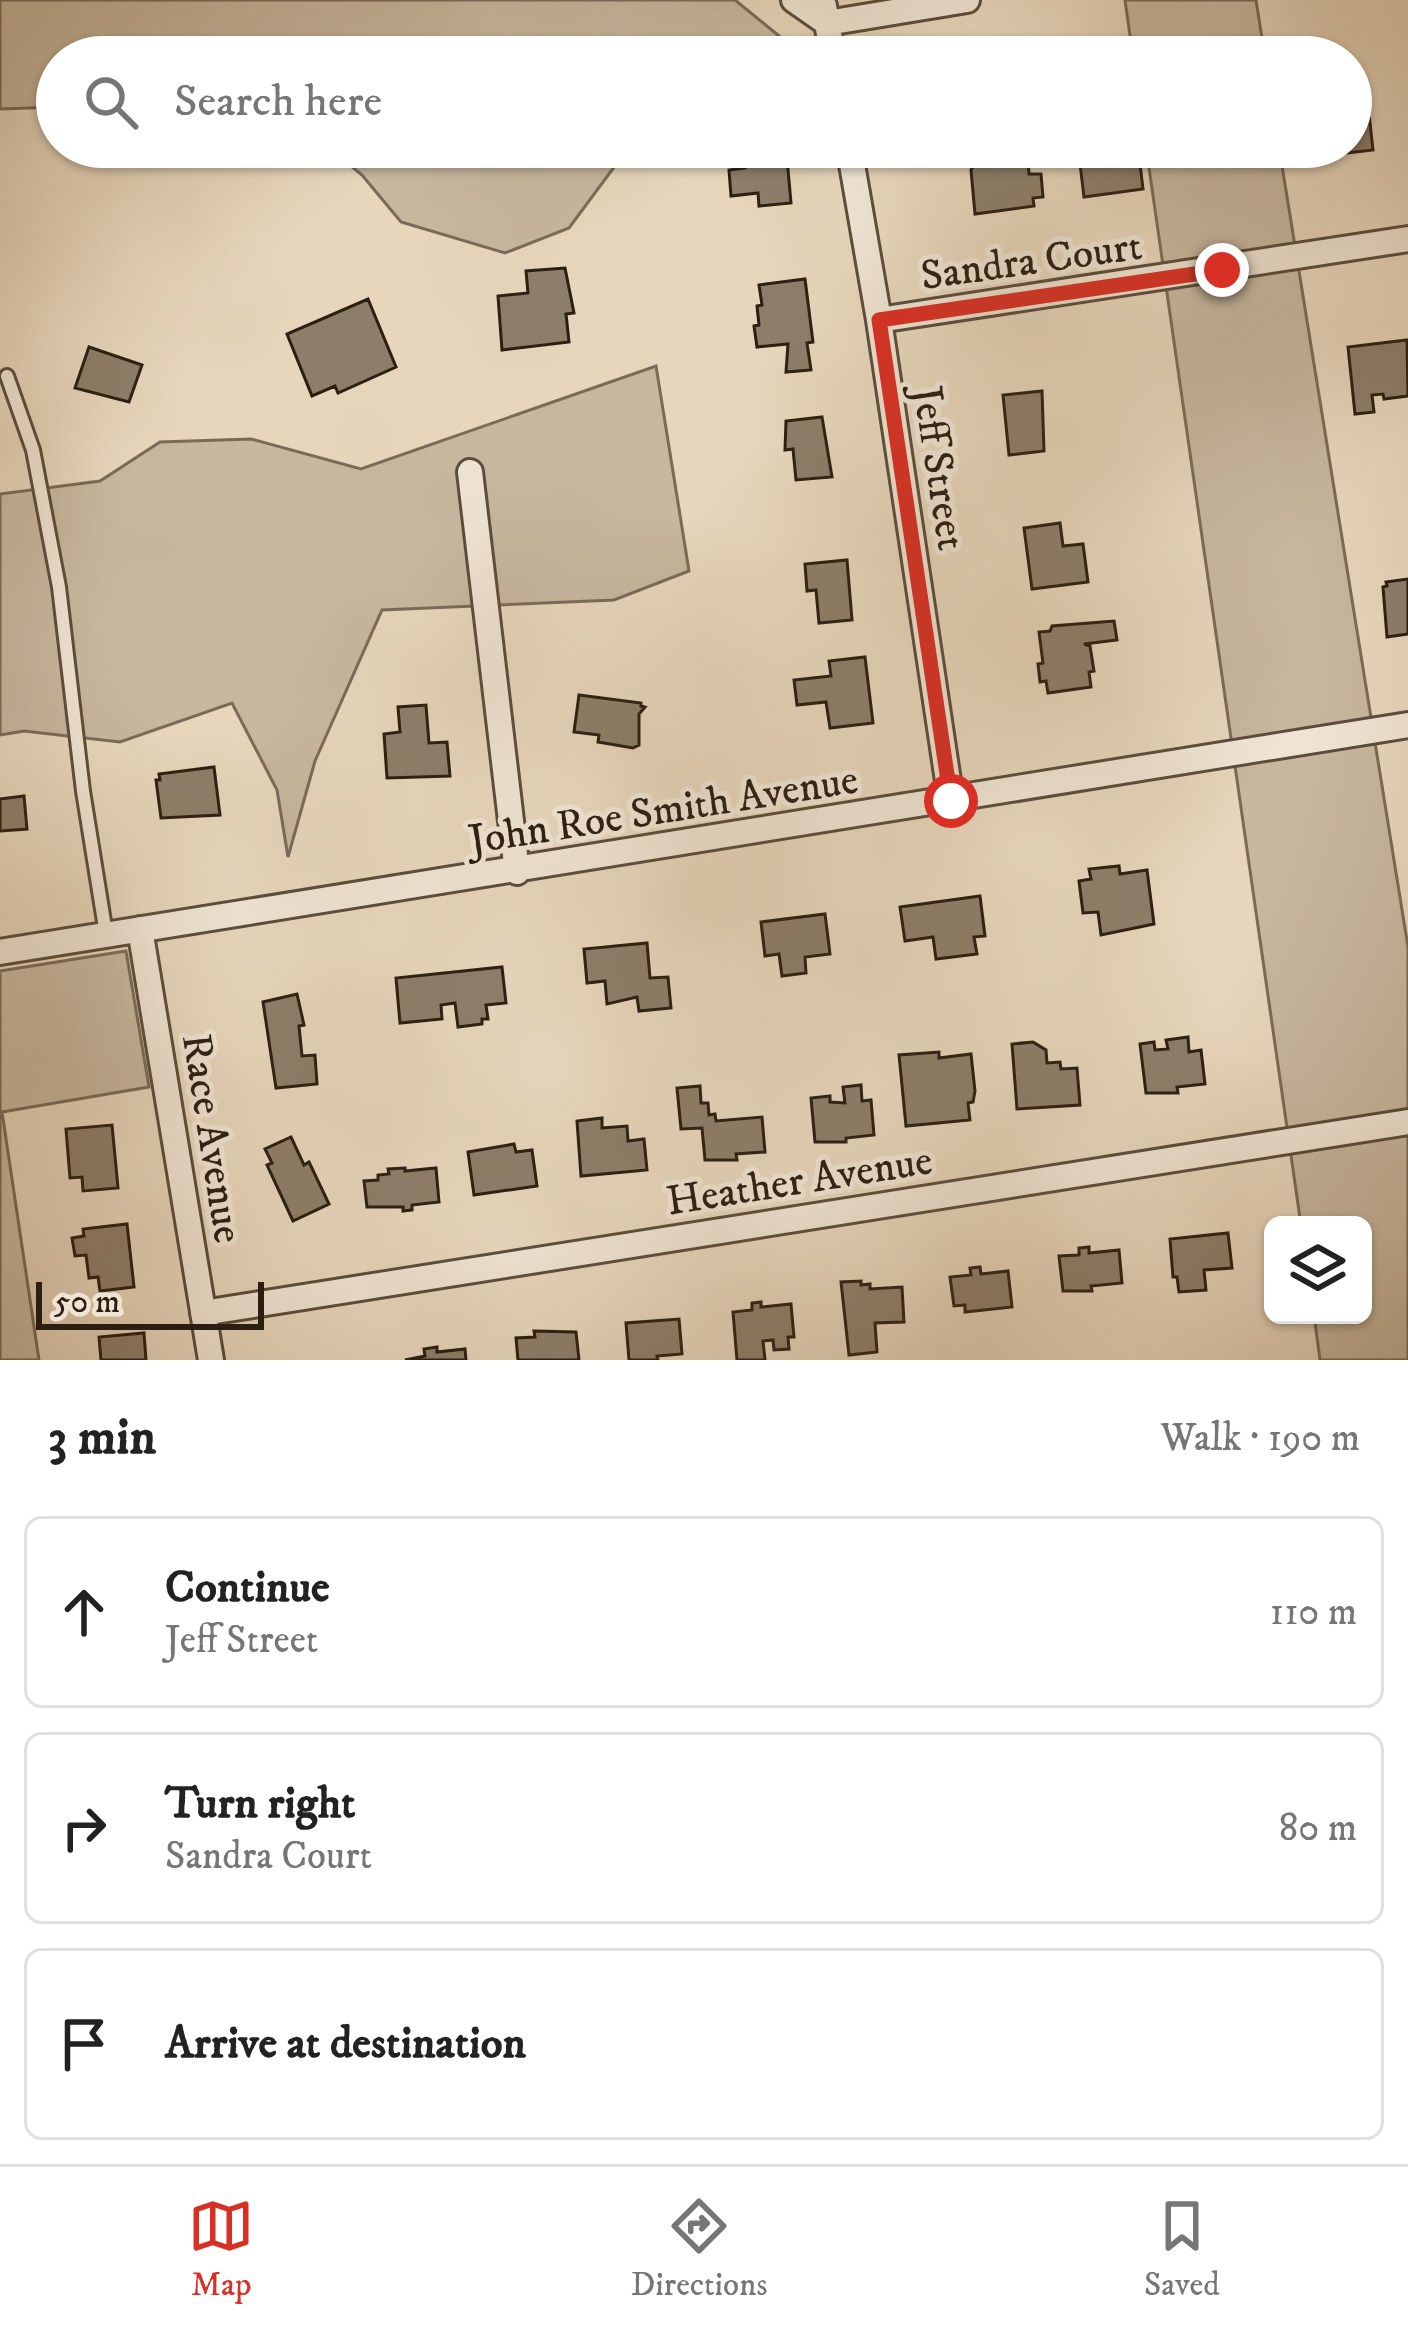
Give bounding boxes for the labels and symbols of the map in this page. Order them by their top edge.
street label: Sandra Court [917,221,1145,303]
route end [1195,243,1249,297]
street label: Jeff Street [899,379,977,554]
street label: John Roe Smith Avenue [461,755,862,868]
route start [924,774,978,828]
street label: Race Avenue [169,1030,253,1247]
street label: Heather Avenue [663,1135,936,1229]
scale bar [36,1276,264,1329]

